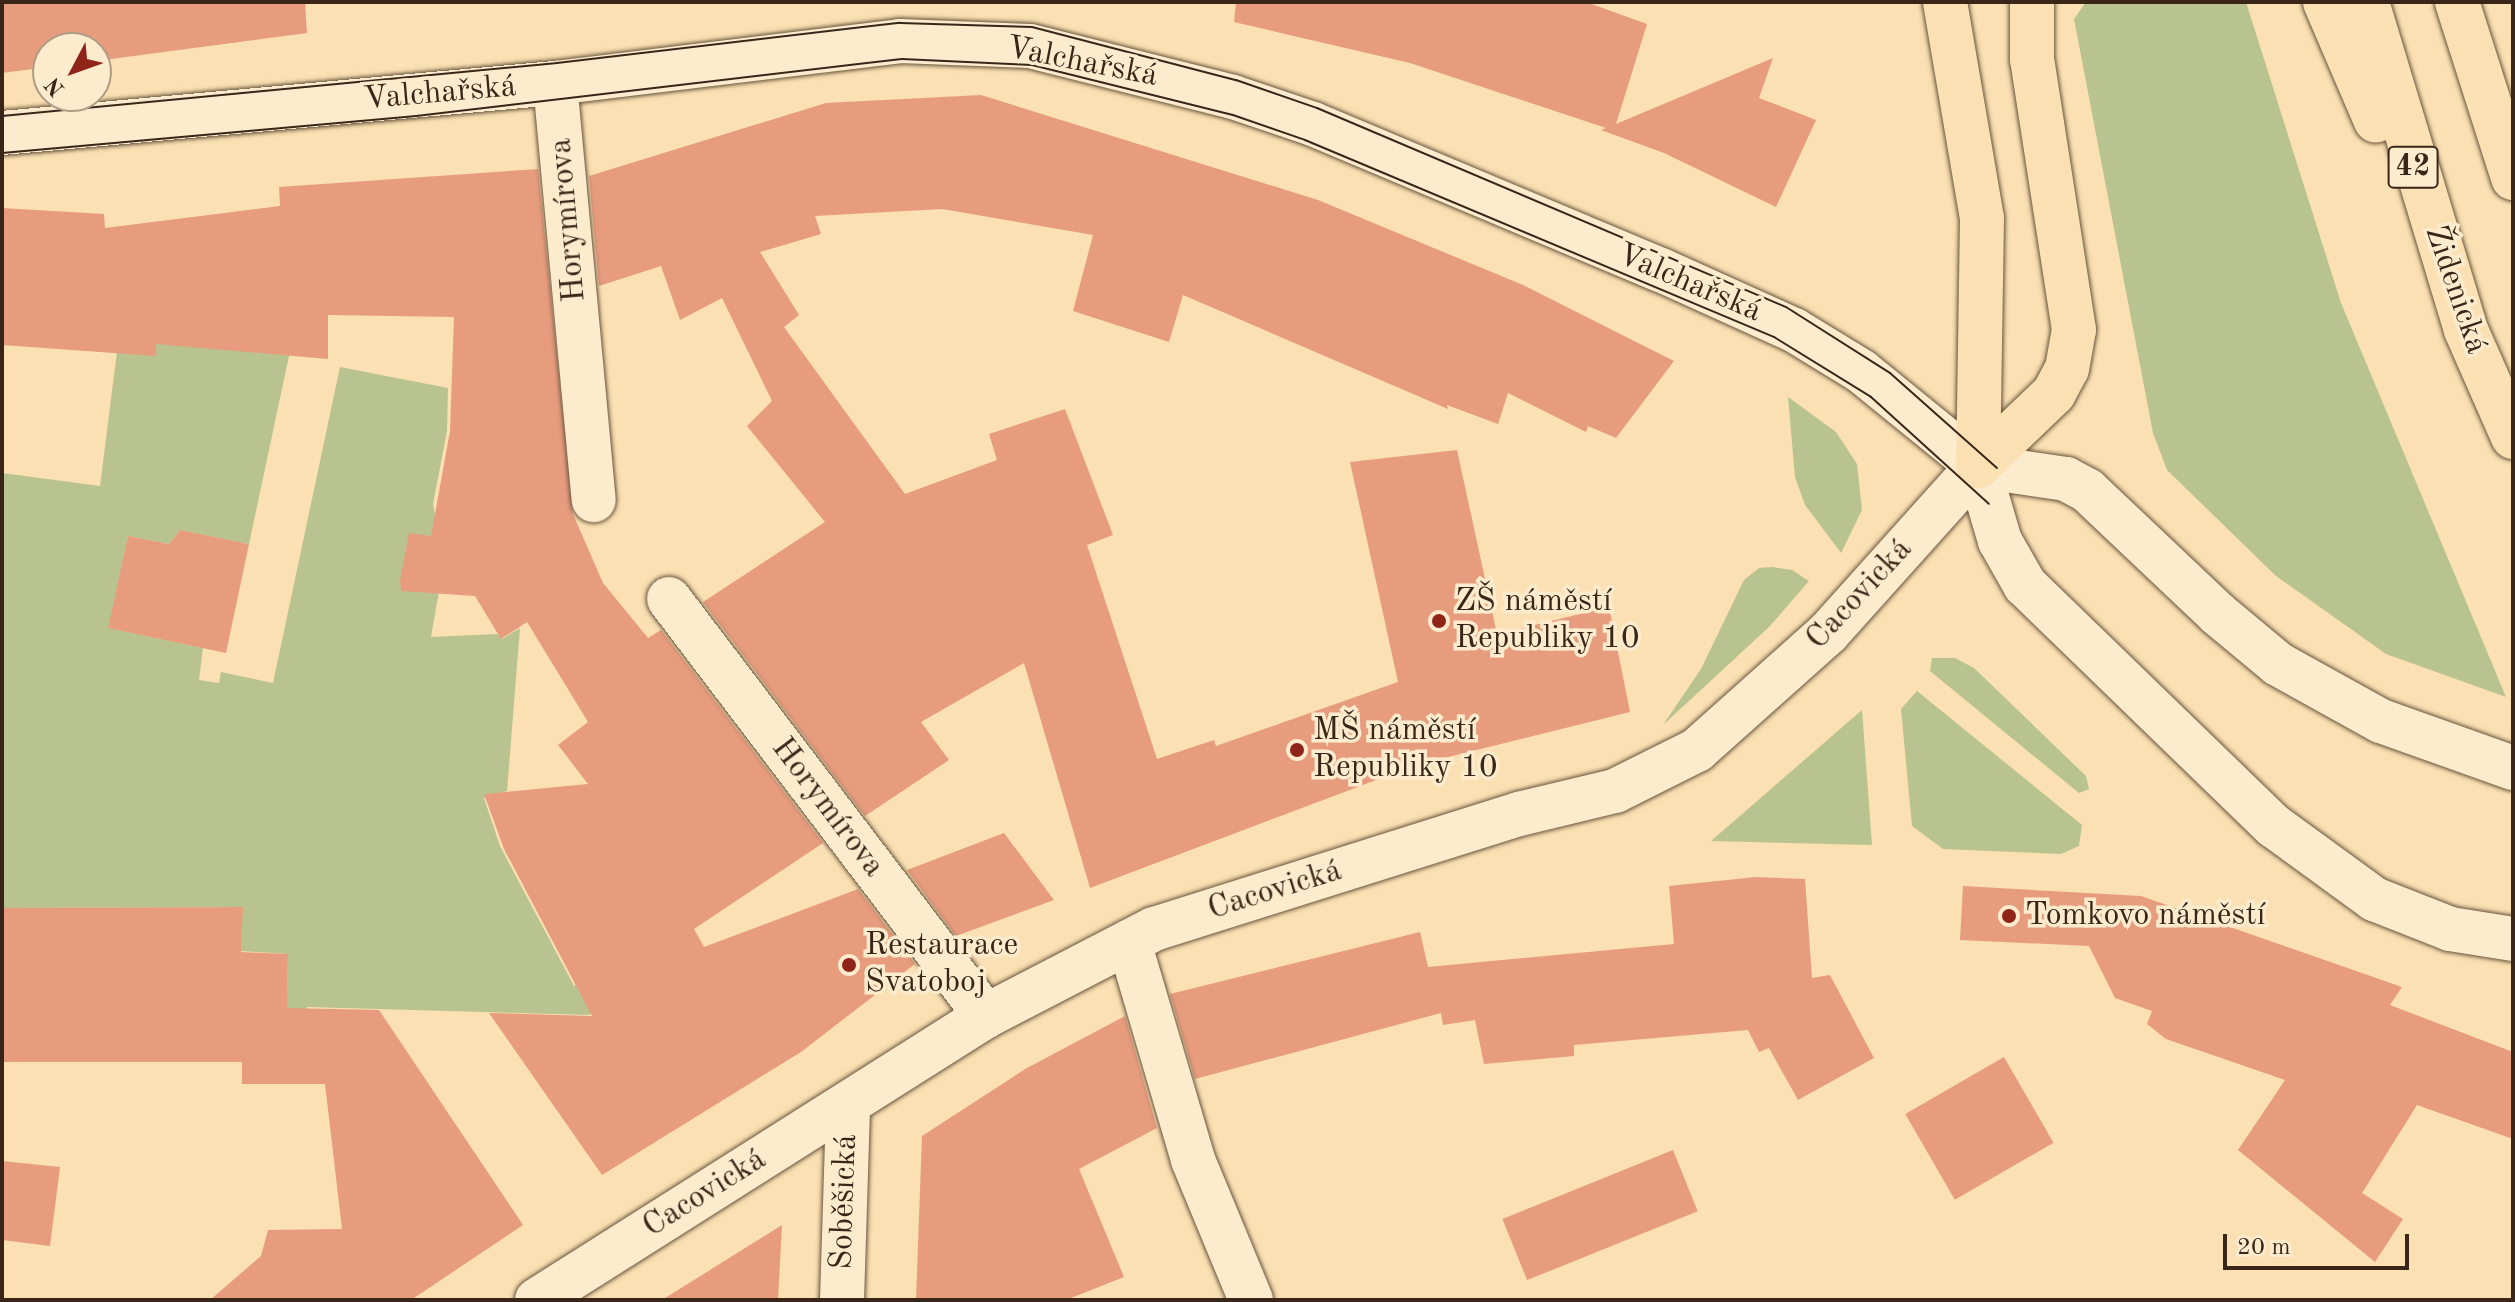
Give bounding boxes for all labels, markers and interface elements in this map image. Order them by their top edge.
street label: Valchařská [1003,30,1161,96]
north arrow [32,32,112,112]
street label: Valchařská [362,68,518,120]
text: N [42,73,69,100]
street label: Horymírova [543,136,595,304]
road number: 42 [2387,141,2439,193]
street label: Židenická [2415,221,2495,359]
street label: Valchařská [1611,236,1767,332]
street label: Cacovická [1799,532,1921,658]
place label: ZŠ náměstí Republiky 10 [1455,584,1640,659]
marker: ZŠ náměstí Republiky 10 [1430,612,1448,630]
place label: MŠ náměstí Republiky 10 [1313,713,1498,788]
street label: Horymírova [762,731,892,885]
marker: MŠ náměstí Republiky 10 [1288,741,1306,759]
street label: Cacovická [1204,853,1346,929]
place label: Tomkovo náměstí [2025,897,2265,935]
marker: Tomkovo náměstí [2000,907,2018,925]
place label: Restaurace Svatoboj [865,928,1018,1003]
marker: Restaurace Svatoboj [840,956,858,974]
street label: Soběšická [823,1133,867,1271]
street label: Cacovická [636,1141,774,1247]
scale bar [2227,1218,2413,1268]
text: 20 m [2237,1236,2291,1260]

